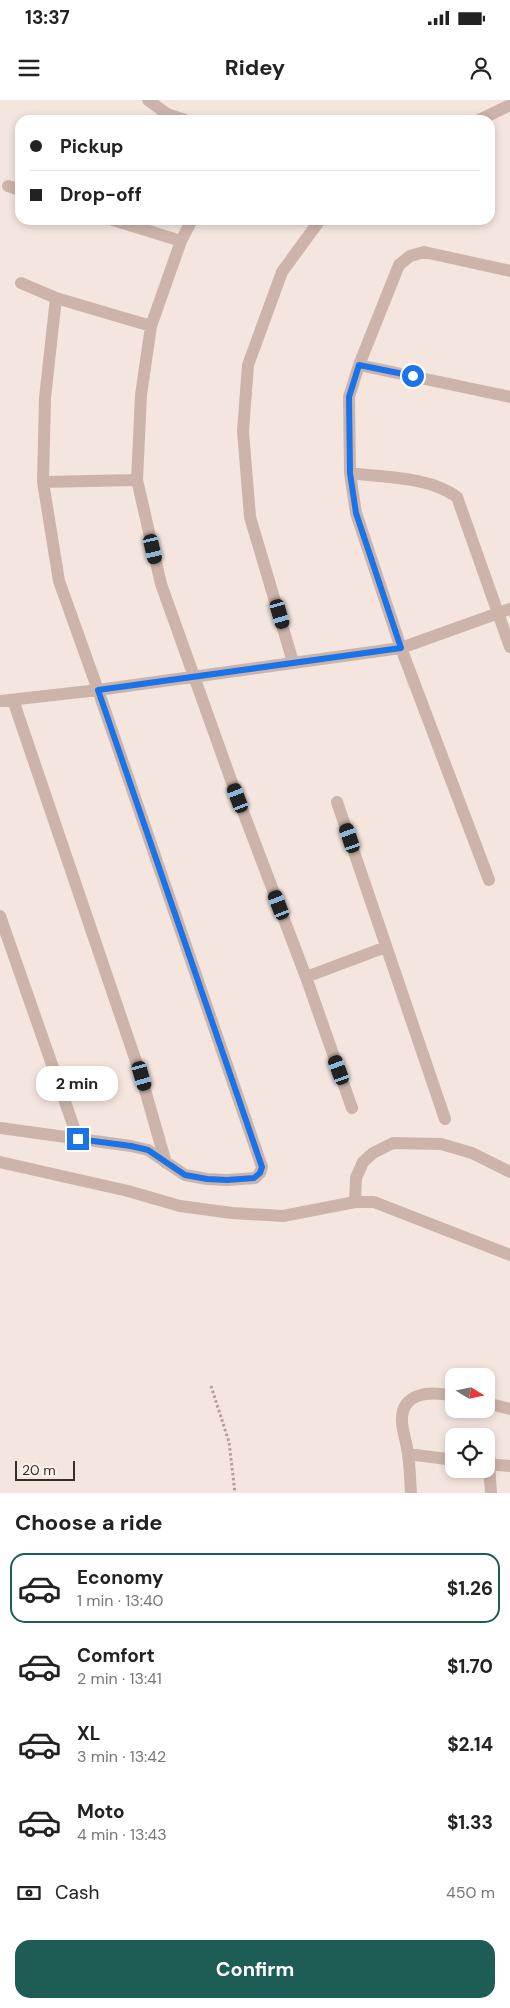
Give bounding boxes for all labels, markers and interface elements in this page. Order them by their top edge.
text: 13:37 [25,5,70,30]
text: Ridey [225,53,285,82]
icon: menu [15,54,43,82]
icon: person [467,54,495,82]
text: Pickup [60,134,124,159]
text: Drop-off [60,182,142,207]
route start [402,365,424,387]
car [142,533,163,565]
car [268,598,291,630]
car [225,781,250,815]
car [338,821,361,855]
car [266,888,291,922]
car [326,1053,351,1087]
car [130,1060,153,1092]
callout: 2 min [37,1066,119,1102]
text: 2 min [56,1073,98,1094]
route end [67,1128,89,1150]
north arrow [445,1368,495,1418]
map controls [445,1368,495,1478]
button: locate [445,1428,495,1478]
scale bar [15,1458,75,1481]
text: 20 m [22,1461,56,1479]
text: Choose a ride [15,1508,163,1537]
text: Economy [77,1565,164,1590]
icon: car [17,1566,62,1611]
text: $1.26 [447,1576,493,1601]
text: 1 min · 13:40 [77,1590,164,1611]
text: Comfort [77,1643,155,1668]
icon: car [17,1644,62,1689]
text: $1.70 [447,1654,493,1679]
text: 2 min · 13:41 [77,1668,162,1689]
text: XL [77,1721,100,1746]
icon: car [17,1722,62,1767]
text: $2.14 [447,1732,493,1757]
text: 3 min · 13:42 [77,1746,166,1767]
text: Moto [77,1799,125,1824]
icon: car [17,1800,62,1845]
text: $1.33 [447,1810,493,1835]
text: 4 min · 13:43 [77,1824,167,1845]
icon: cash [15,1879,43,1907]
text: Cash [55,1880,99,1905]
text: 450 m [446,1882,495,1903]
button: Confirm [15,1940,495,1998]

